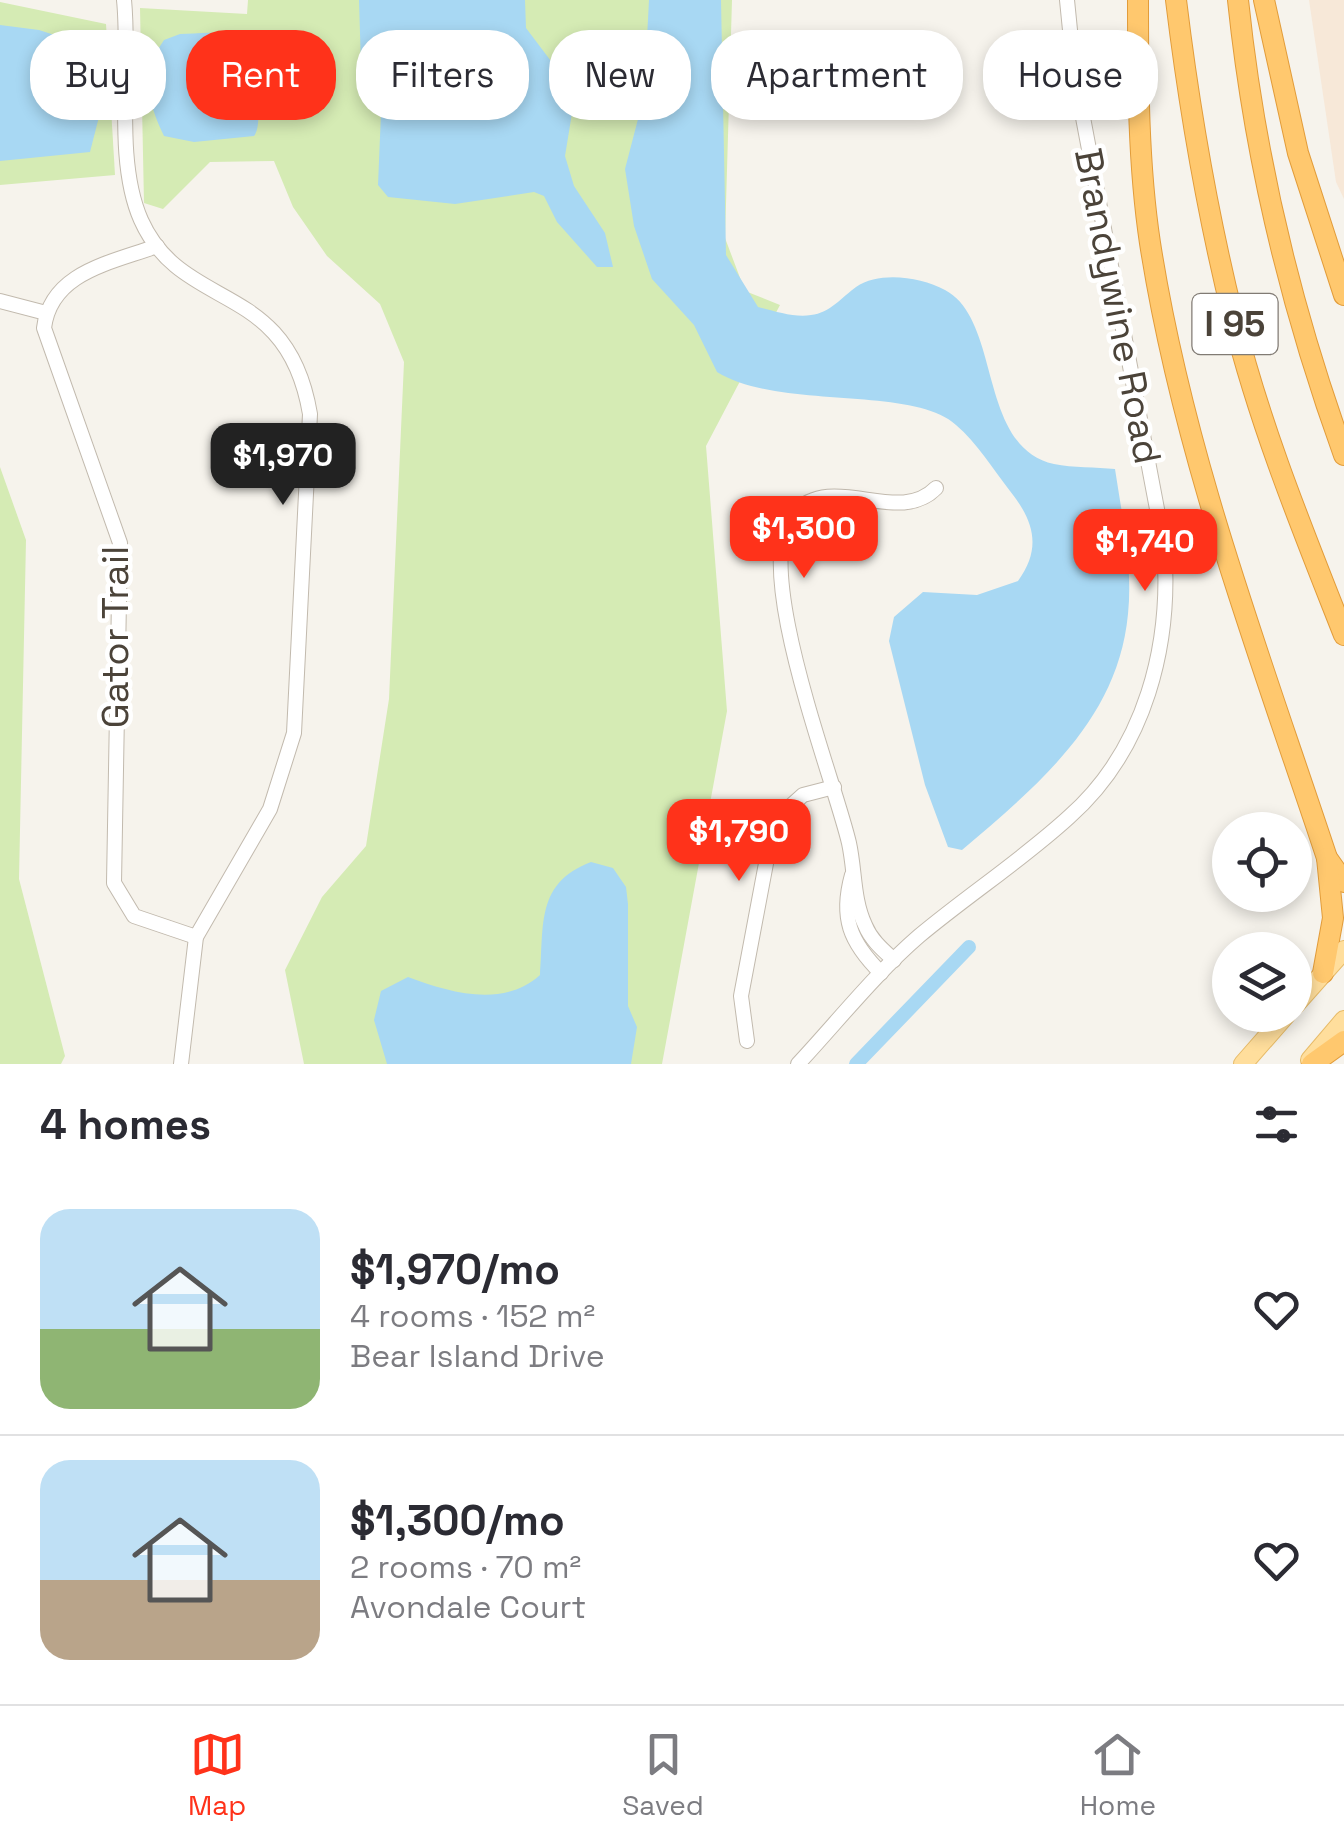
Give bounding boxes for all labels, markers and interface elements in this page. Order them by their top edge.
chip: Buy [30,30,166,120]
chip: Rent [186,30,336,120]
chip: Filters [356,30,529,120]
chip: New [549,30,691,120]
chip: Apartment [711,30,963,120]
chip: House [983,30,1158,120]
street label: Brandywine Road [1064,144,1172,468]
road number: I 95 [1192,294,1278,354]
pin: $1,970 [202,423,364,508]
text: $1,970 [233,435,333,475]
pin: $1,300 [723,496,885,581]
text: $1,300 [752,508,856,548]
pin: $1,740 [1064,509,1226,594]
text: $1,740 [1095,521,1195,561]
street label: Gator Trail [91,546,139,728]
pin: $1,790 [658,799,820,884]
text: $1,790 [689,811,789,851]
map controls [1212,812,1312,1032]
button: locate [1212,812,1312,912]
button: layers [1212,932,1312,1032]
icon: filters [1249,1097,1304,1152]
text: 4 homes [40,1098,211,1151]
text: $1,970/mo [350,1243,560,1296]
icon: home [120,1249,240,1369]
icon: heart [1249,1282,1304,1337]
text: 4 rooms · 152 m² [350,1296,595,1336]
text: Bear Island Drive [350,1336,605,1376]
text: $1,300/mo [350,1494,565,1547]
icon: home [120,1500,240,1620]
icon: heart [1249,1533,1304,1588]
text: 2 rooms · 70 m² [350,1547,581,1587]
text: Avondale Court [350,1587,586,1627]
tab: Map [188,1727,246,1823]
tab: Saved [622,1727,704,1823]
tab: Home [1080,1727,1156,1823]

